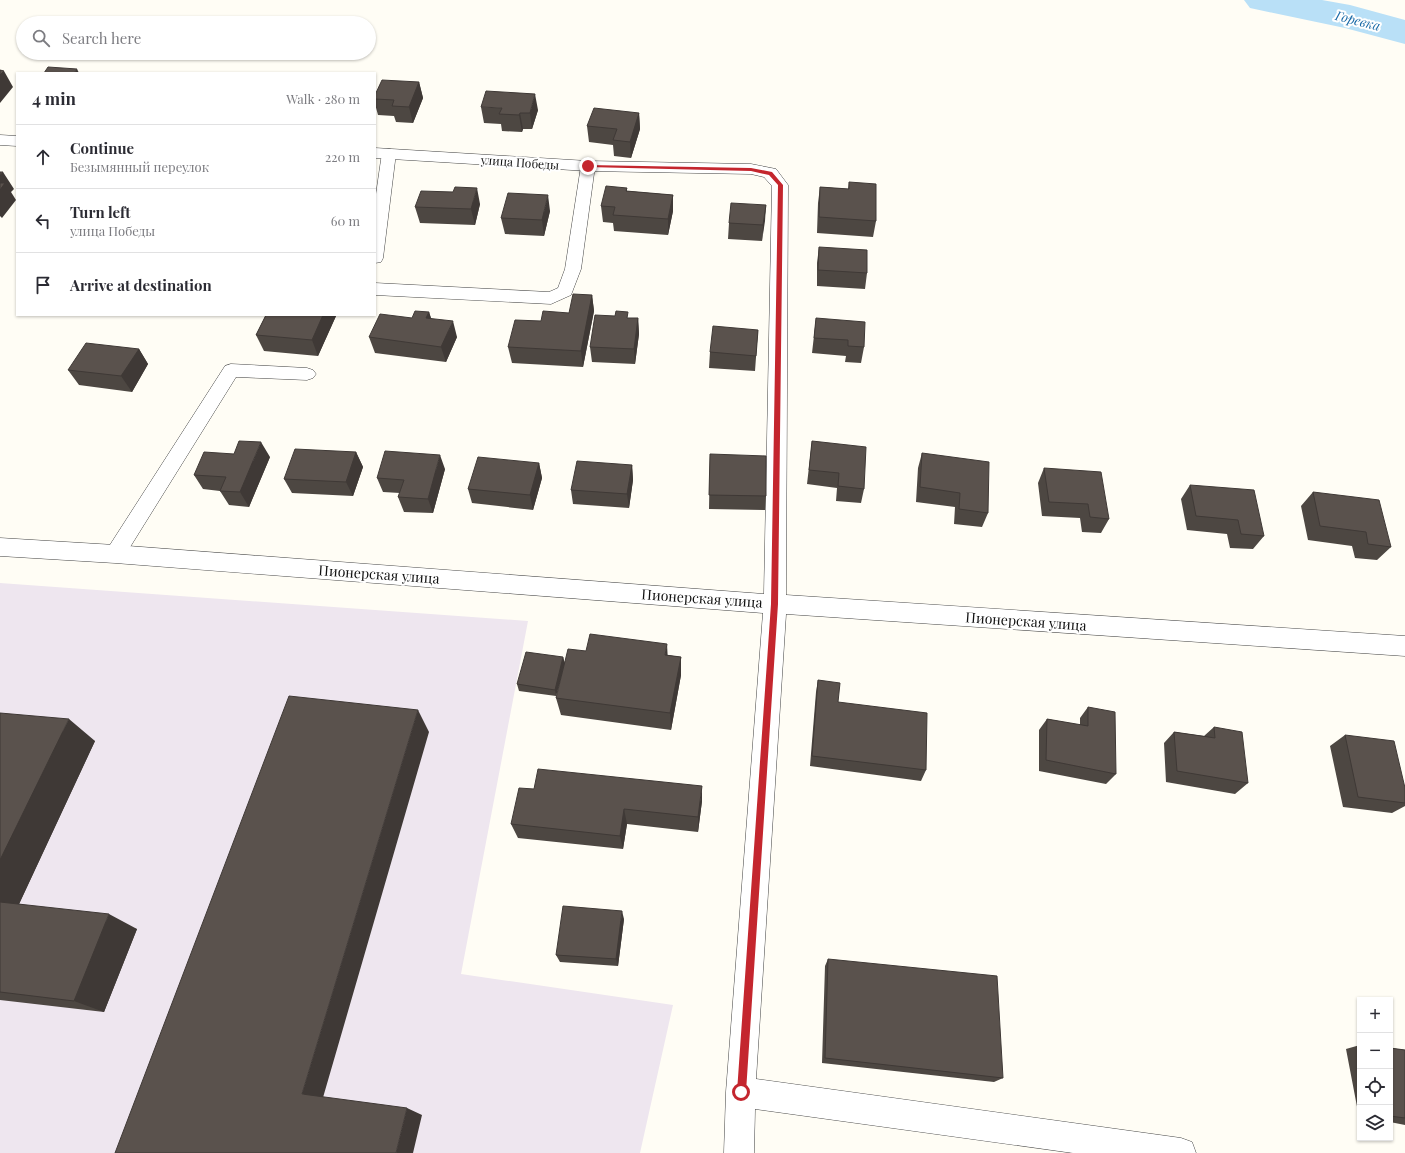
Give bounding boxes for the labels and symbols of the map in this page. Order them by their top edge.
water label: Горевка [1333,6,1382,34]
street label: улица Победы [479,151,560,173]
route end [579,157,597,175]
street label: Пионерская улица [318,560,440,588]
street label: Пионерская улица [641,584,763,612]
street label: Пионерская улица [965,607,1087,635]
route start [732,1083,750,1101]

